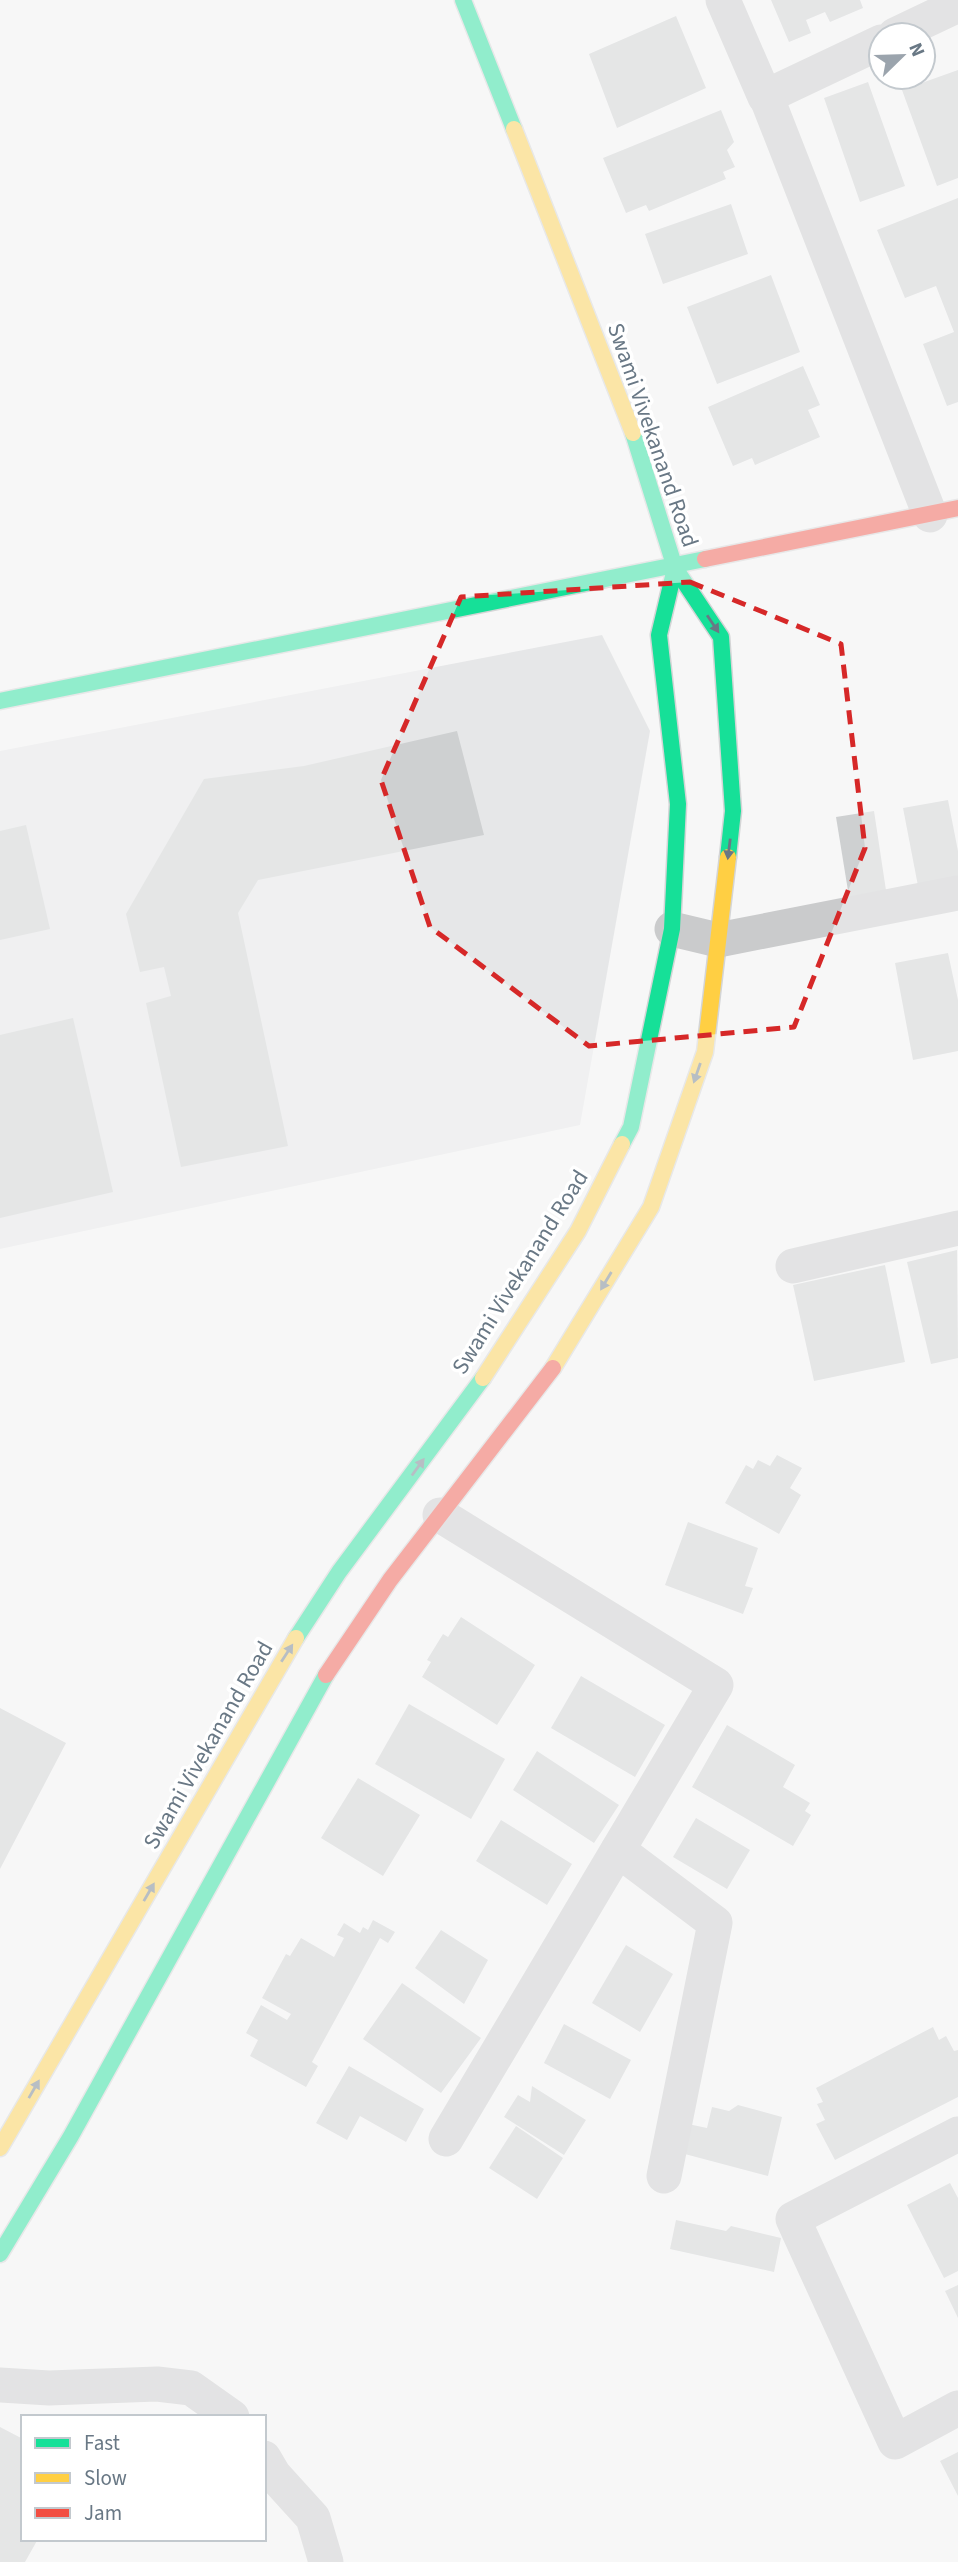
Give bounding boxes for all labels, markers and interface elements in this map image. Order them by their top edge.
north arrow [867,21,937,91]
text: N [901,39,931,61]
street label: Swami Vivekanand Road [599,318,707,552]
one-way arrow [706,615,720,633]
one-way arrow [723,838,734,860]
one-way arrow [691,1063,702,1084]
street label: Swami Vivekanand Road [444,1163,596,1381]
one-way arrow [600,1271,613,1290]
one-way arrow [411,1458,425,1476]
street label: Swami Vivekanand Road [135,1635,281,1855]
one-way arrow [280,1643,293,1662]
one-way arrow [143,1883,155,1902]
one-way arrow [28,2079,41,2098]
legend [21,2415,266,2541]
text: Fast [84,2428,120,2458]
text: Slow [84,2463,127,2493]
text: Jam [84,2498,122,2528]

